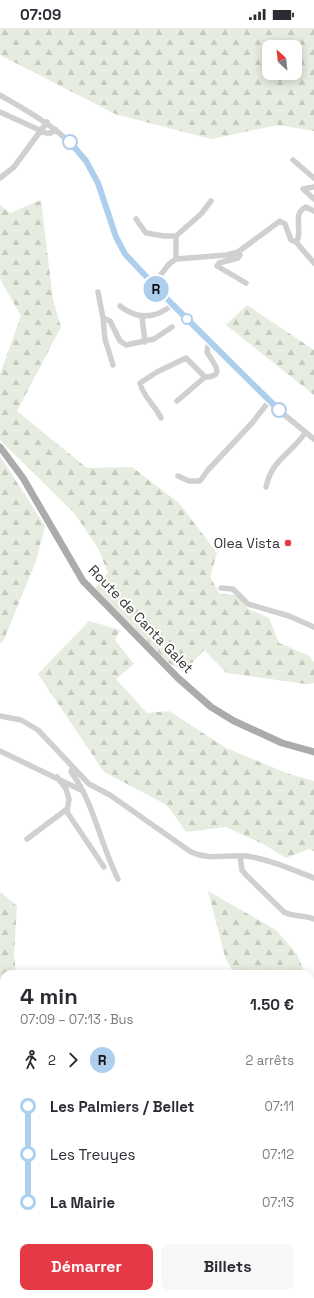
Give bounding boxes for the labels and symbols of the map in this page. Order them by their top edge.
north arrow [262,40,302,80]
unlabelled marker [62,134,78,150]
line badge: R [143,276,169,302]
unlabelled marker [181,313,193,325]
unlabelled marker [271,402,287,418]
place label: Olea Vista [214,534,280,552]
marker: Olea Vista [283,538,293,548]
street label: Route de Canta Galet [85,561,197,677]

